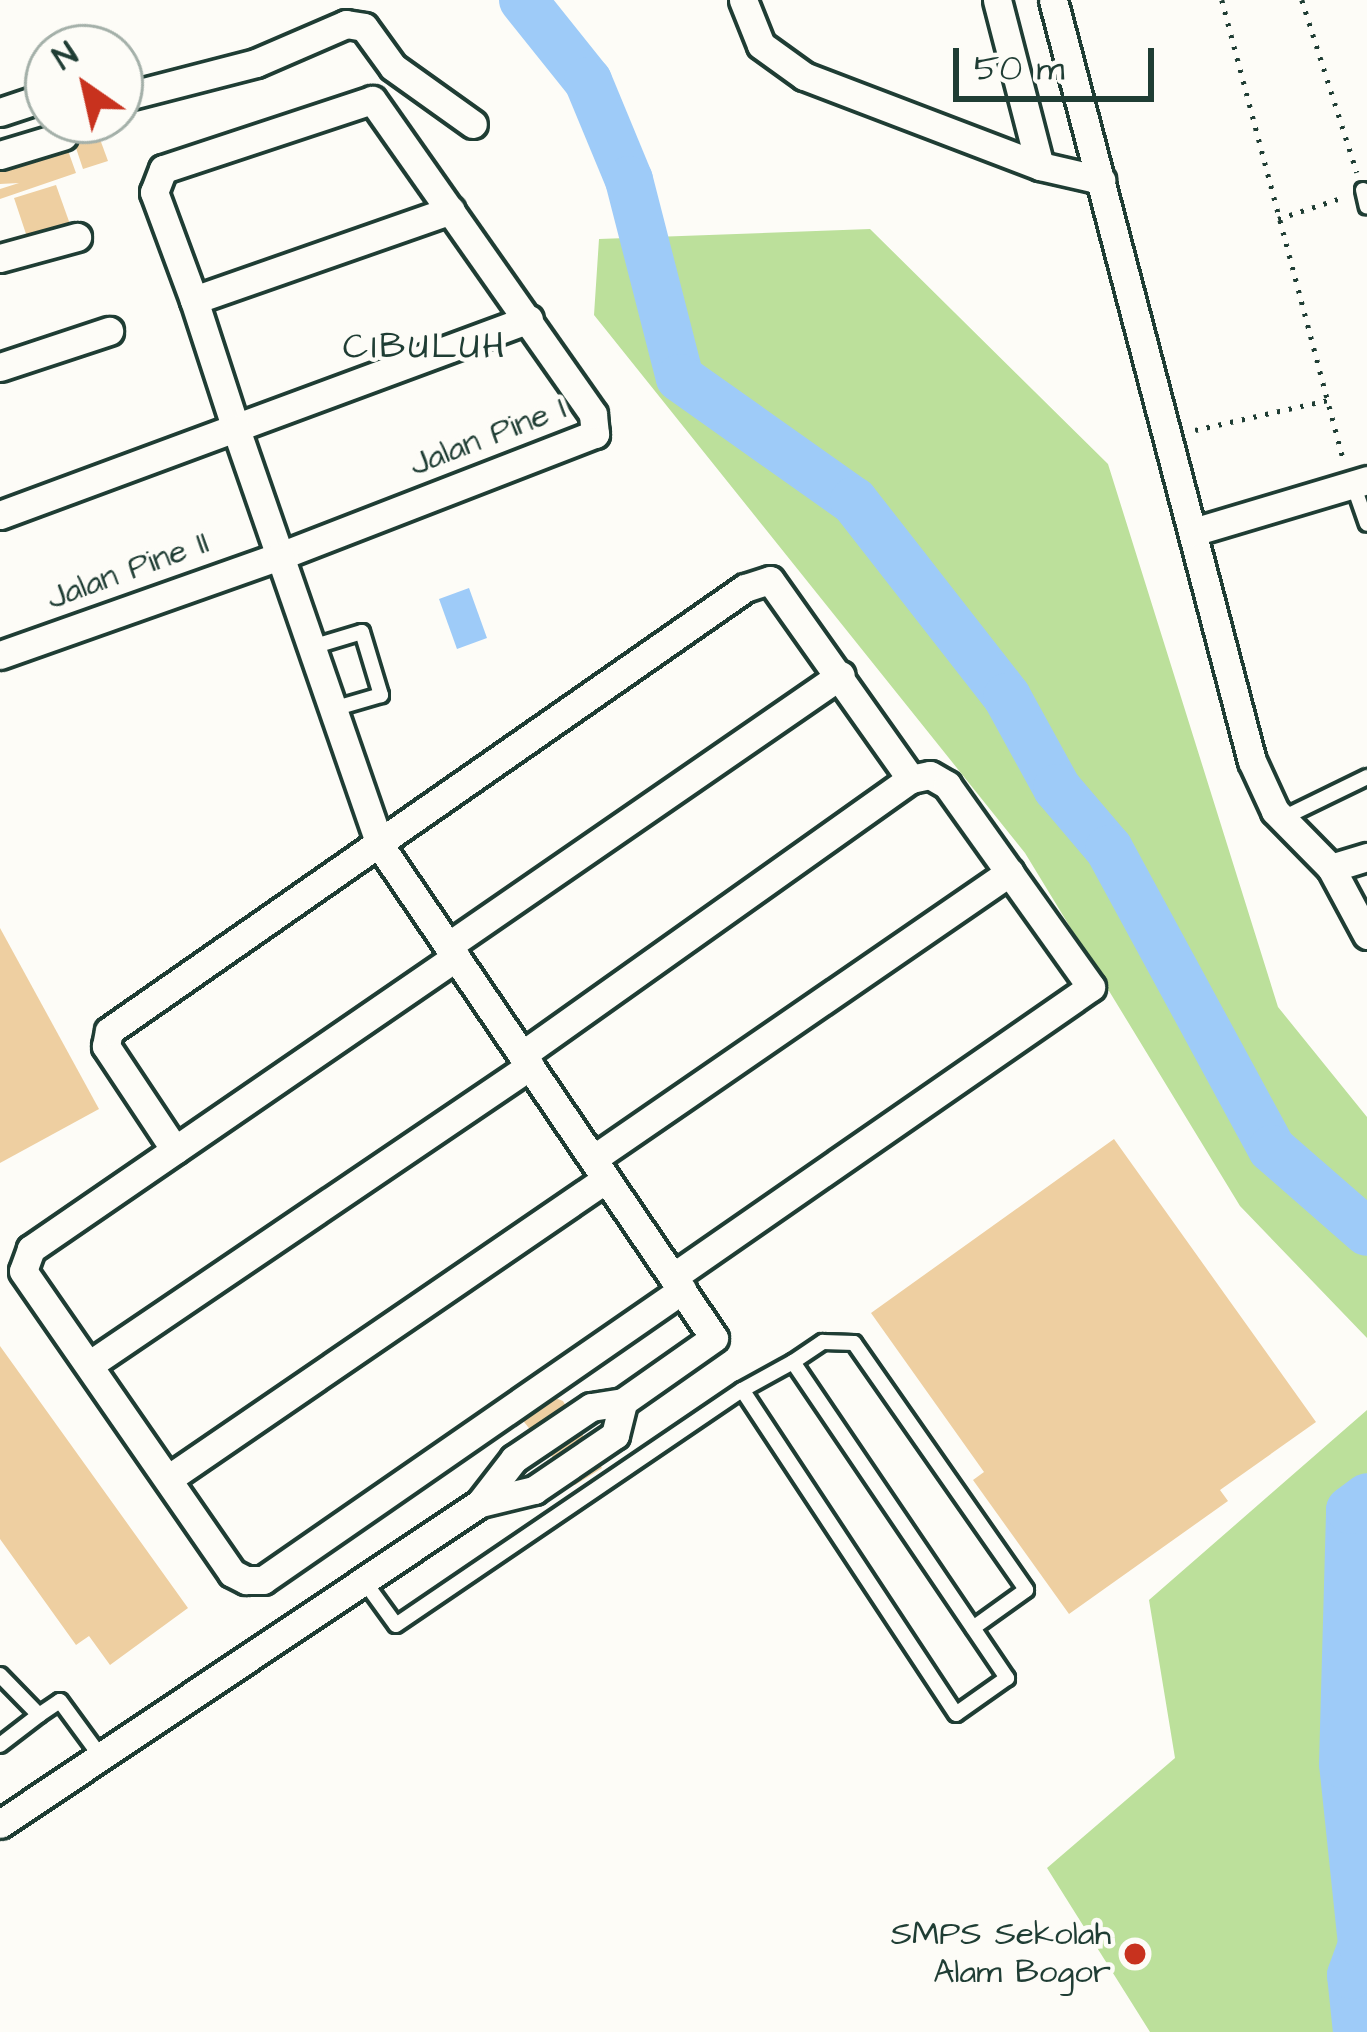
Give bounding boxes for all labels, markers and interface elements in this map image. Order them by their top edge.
north arrow [24,24,144,144]
scale bar [959,24,1160,98]
text: N [44,32,87,82]
text: 50 m [974,43,1065,94]
district label: CIBULUH [343,325,507,369]
street label: Jalan Pine I [404,389,572,485]
street label: Jalan Pine II [42,523,214,619]
place label: SMPS Sekolah Alam Bogor [891,1915,1111,1993]
marker: SMPS Sekolah Alam Bogor [1122,1941,1148,1967]

